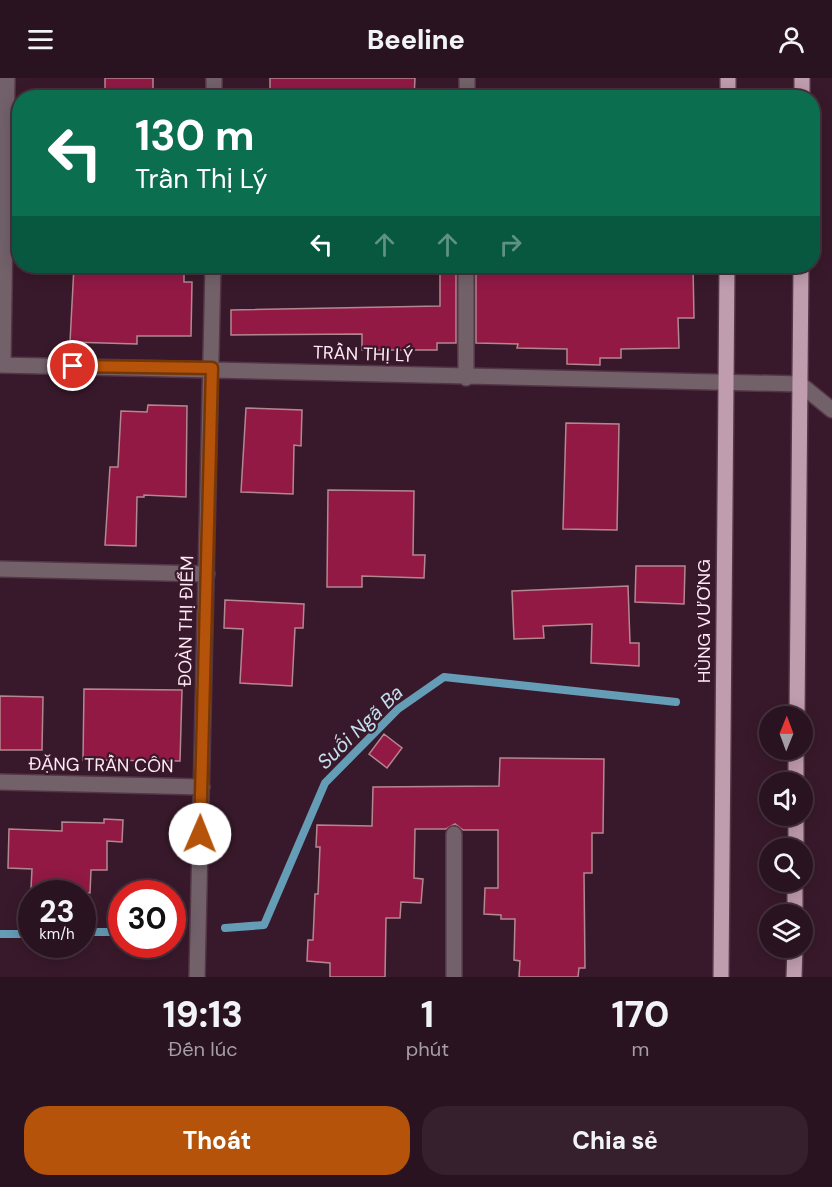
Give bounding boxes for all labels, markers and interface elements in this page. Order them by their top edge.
text: Beeline [367,22,465,57]
icon: menu [24,23,57,56]
icon: person [775,23,808,56]
text: 130 m [135,108,255,163]
icon: left [36,114,114,192]
text: Trần Thị Lý [135,161,267,196]
icon: left [305,228,338,261]
icon: ahead [368,228,401,261]
icon: ahead [431,228,464,261]
icon: right [494,228,527,261]
pin [47,340,98,391]
street label: TRẦN THỊ LÝ [312,340,414,368]
icon: arrive [56,349,89,382]
street label: ĐOÀN THỊ ĐIỂM [173,555,199,687]
street label: HÙNG VƯƠNG [692,559,716,683]
water label: Suối Ngã Ba [311,679,409,775]
north arrow [759,706,813,760]
map controls [759,706,813,958]
street label: ĐẶNG TRẦN CÔN [28,752,174,778]
button: sound [759,772,813,826]
position arrow [168,802,232,866]
button: search [759,838,813,892]
speed limit sign: 30 [108,880,186,958]
text: 23 [39,892,75,931]
button: layers [759,904,813,958]
text: km/h [39,924,75,944]
text: 19:13 [163,991,243,1038]
text: 1 [421,991,434,1038]
text: 170 [612,991,669,1038]
text: Đến lúc [168,1036,238,1062]
text: phút [406,1036,449,1062]
text: m [632,1036,649,1062]
button: Thoát [24,1106,410,1175]
button: Chia sẻ [422,1106,808,1175]

